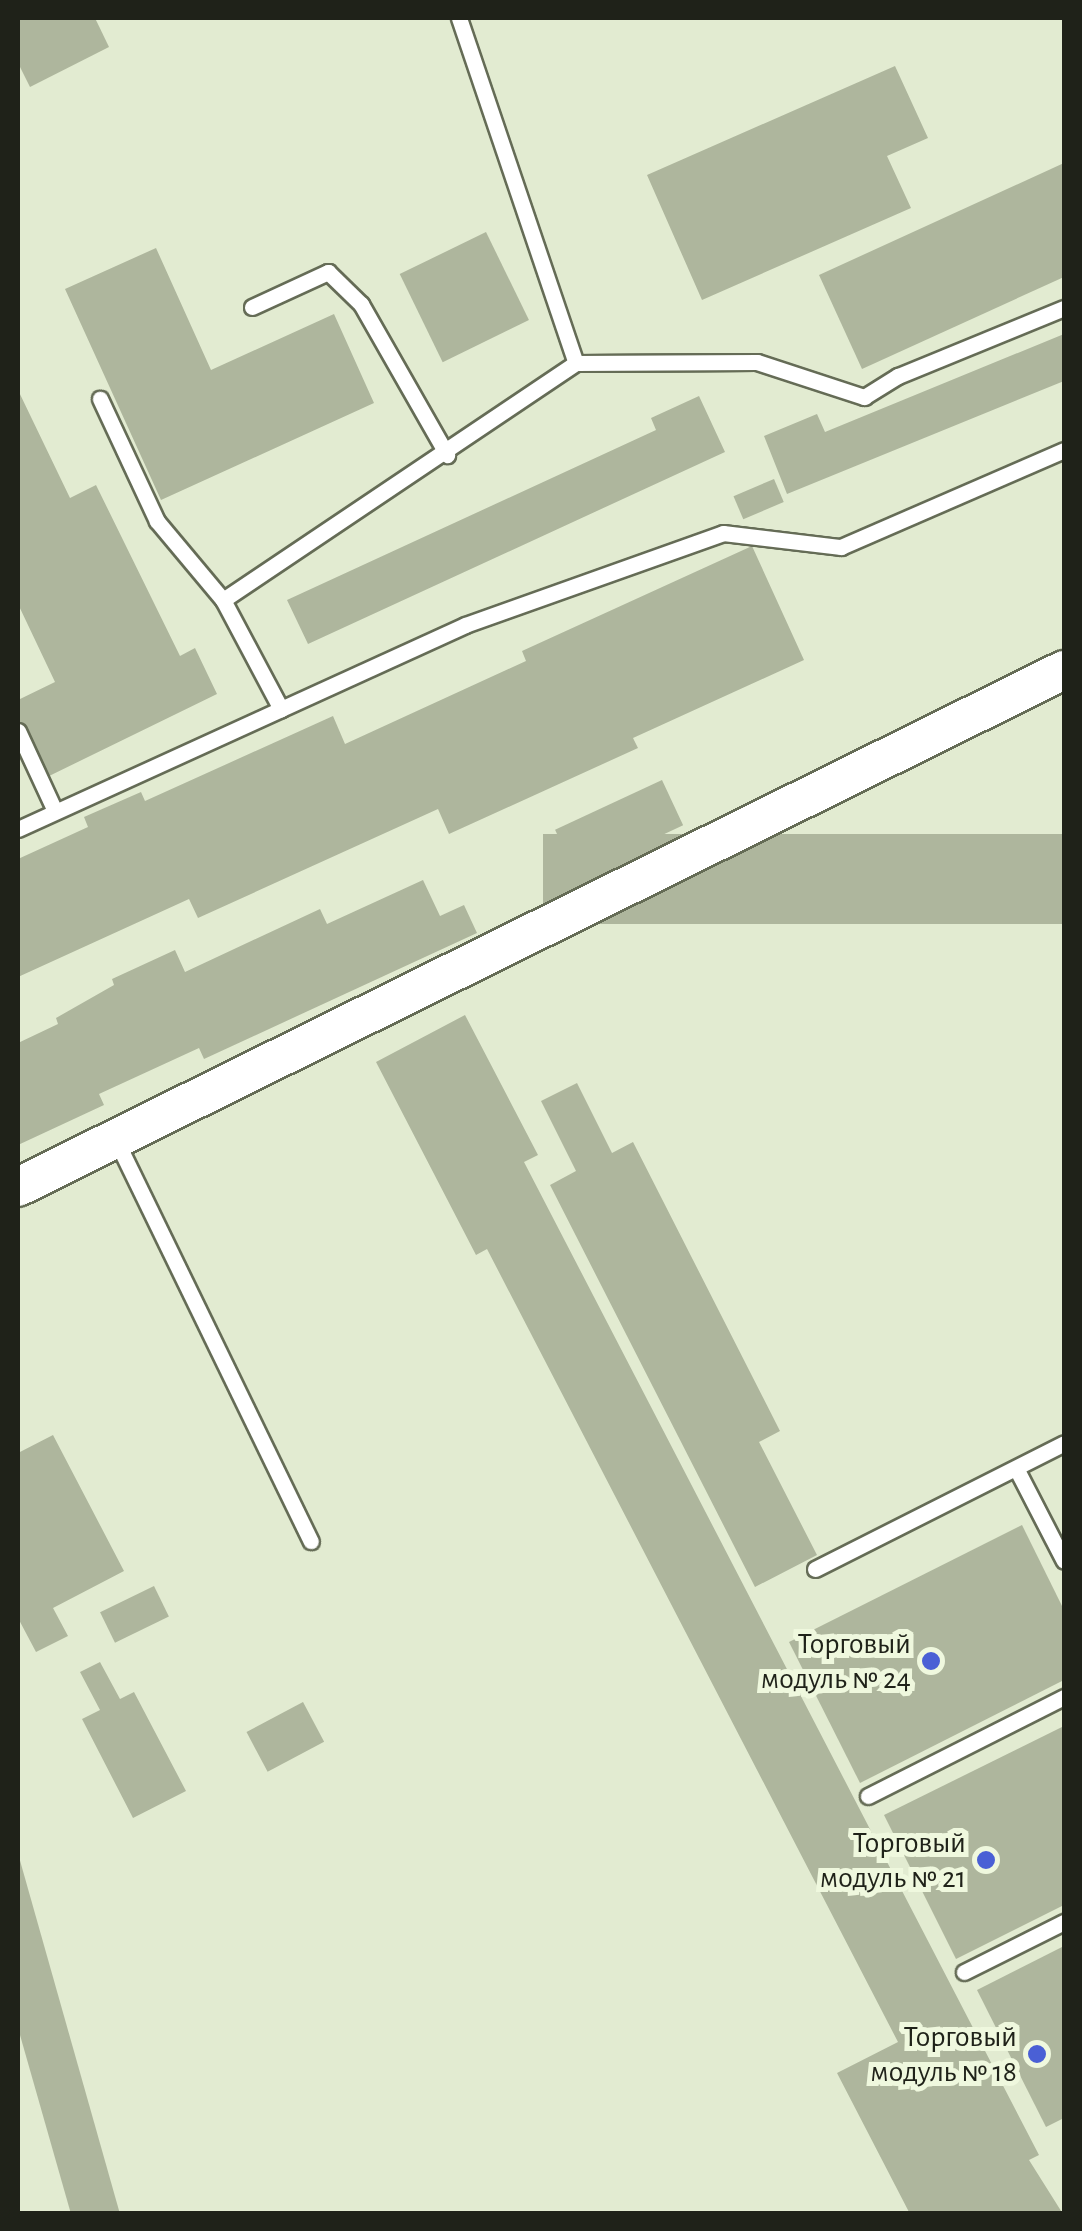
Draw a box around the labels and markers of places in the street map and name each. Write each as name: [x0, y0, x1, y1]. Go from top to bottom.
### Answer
place label: Торговый модуль № 24: [761, 1626, 911, 1696]
marker: Торговый модуль № 24: [920, 1650, 942, 1672]
place label: Торговый модуль № 21: [820, 1825, 966, 1896]
marker: Торговый модуль № 21: [975, 1849, 997, 1871]
place label: Торговый модуль № 18: [870, 2019, 1017, 2090]
marker: Торговый модуль № 18: [1026, 2043, 1048, 2065]

